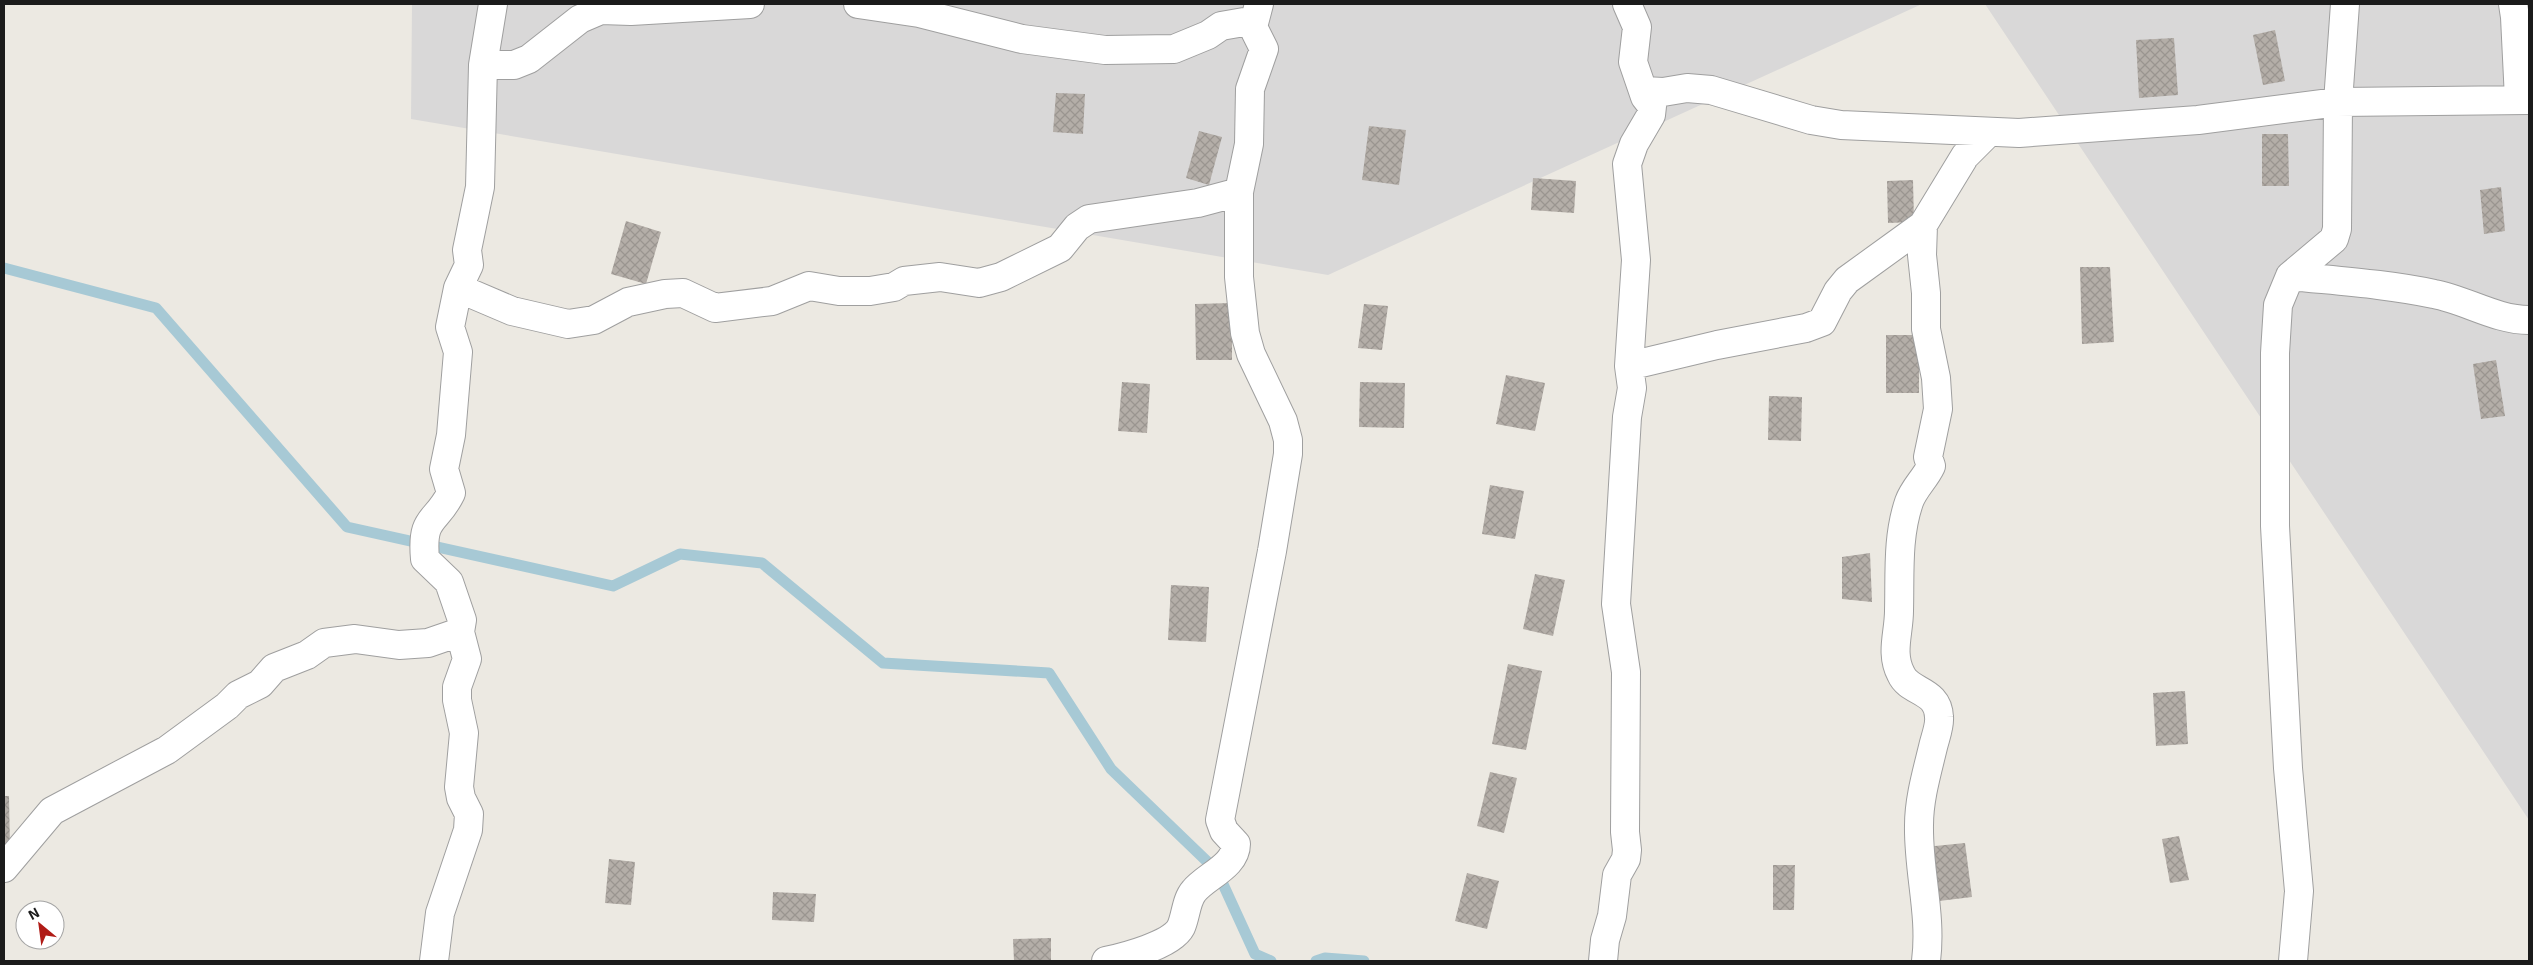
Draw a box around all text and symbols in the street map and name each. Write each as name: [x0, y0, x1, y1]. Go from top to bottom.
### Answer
north arrow: [15, 900, 65, 950]
text: N: [25, 903, 42, 923]

